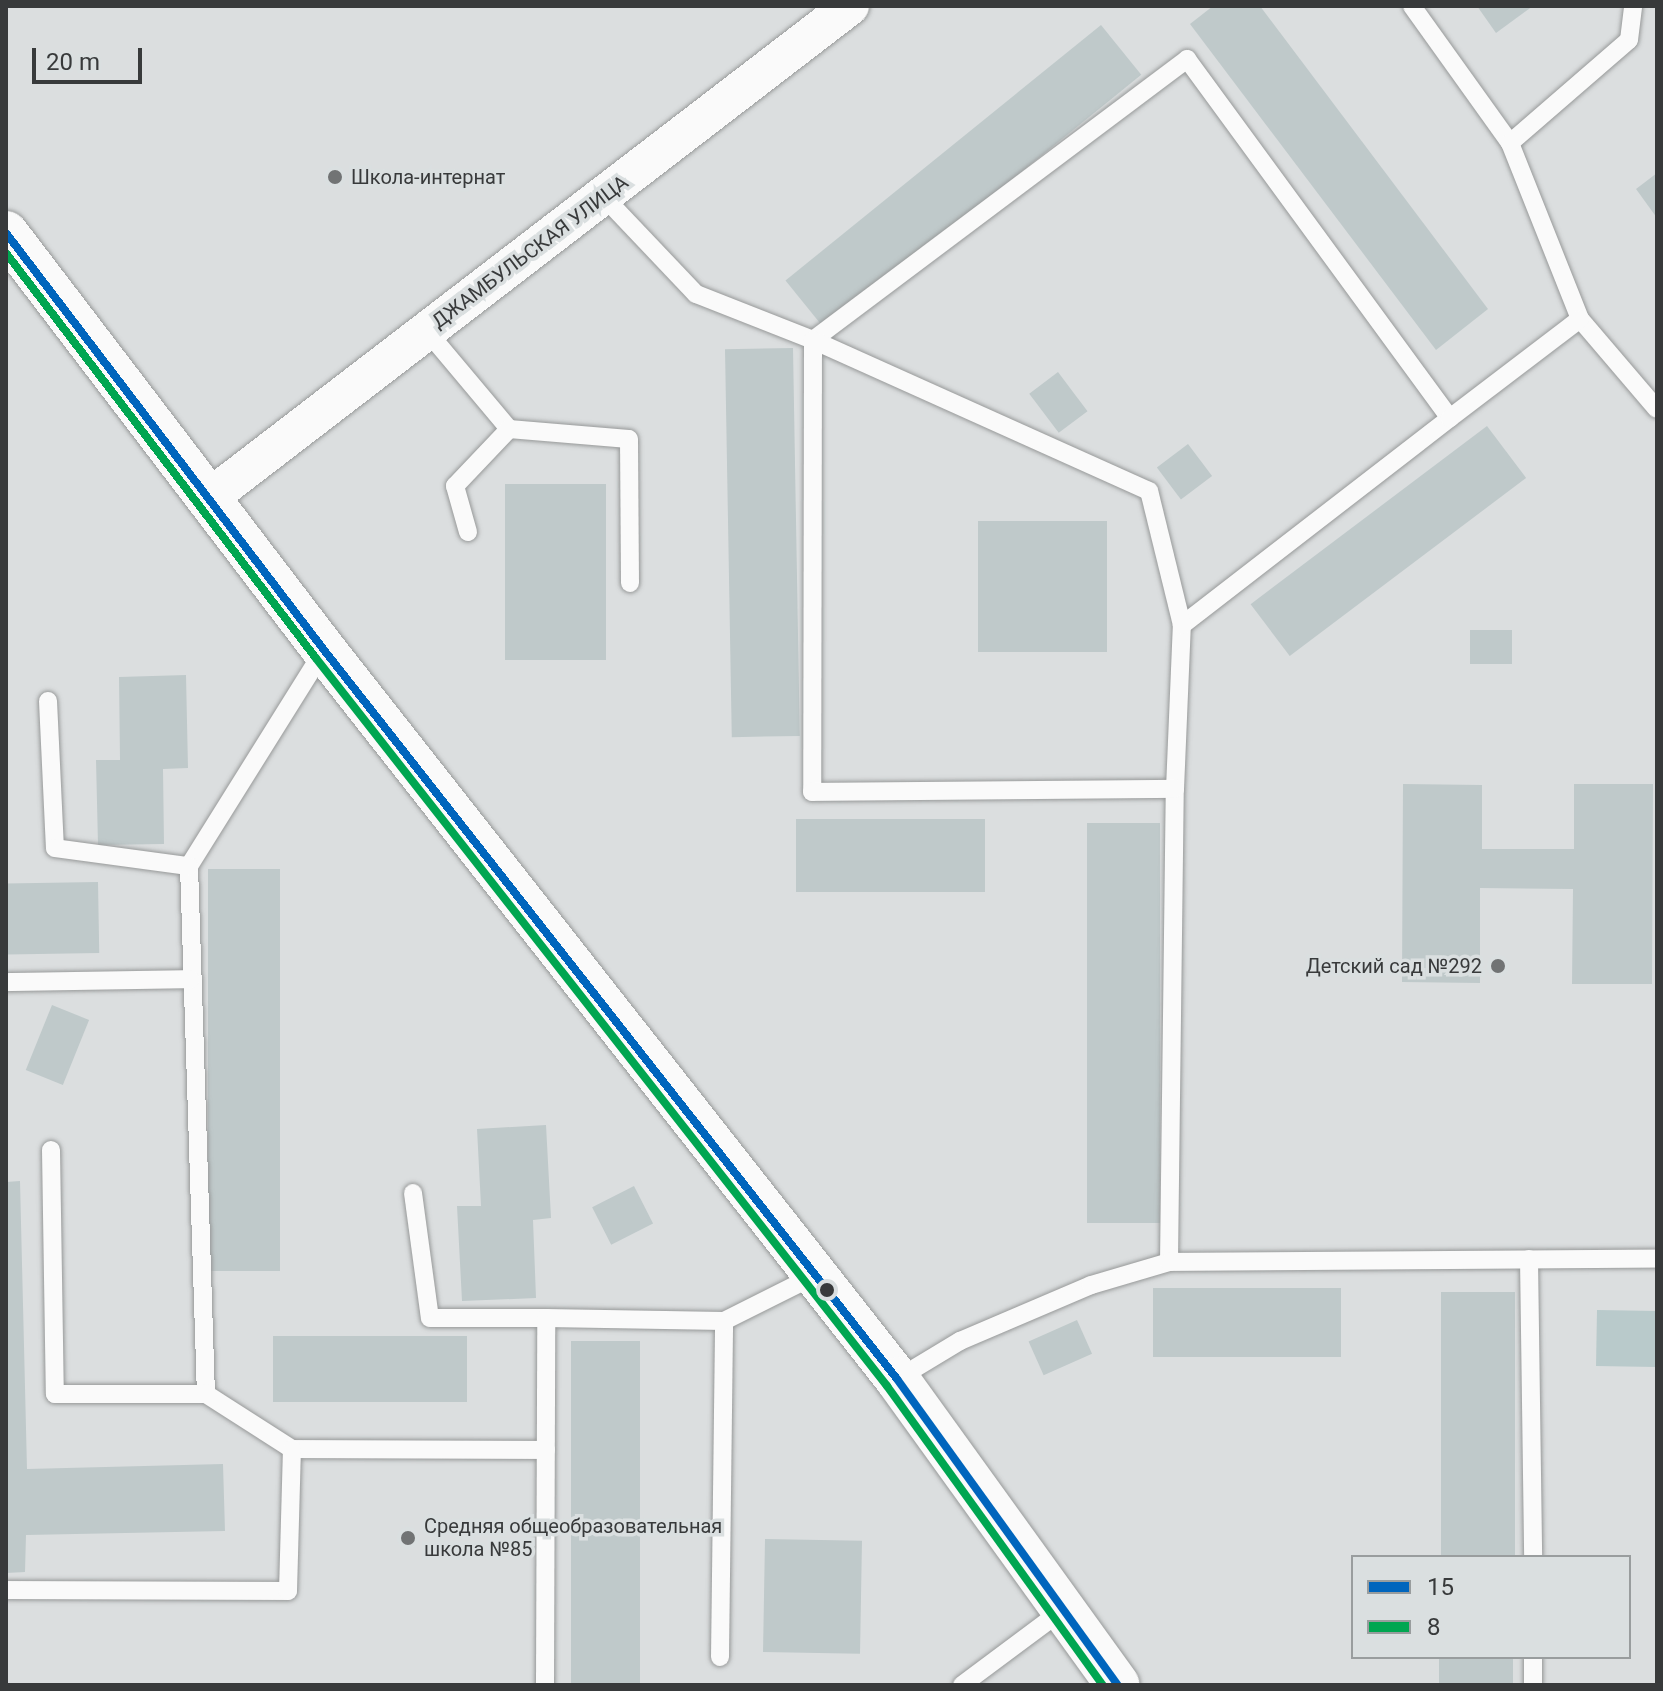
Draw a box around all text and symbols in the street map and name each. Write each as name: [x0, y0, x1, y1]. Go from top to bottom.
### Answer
scale bar: [36, 32, 146, 82]
text: 20 m: [46, 48, 100, 76]
place label: Школа-интернат: [351, 165, 505, 189]
marker: Школа-интернат: [326, 168, 344, 186]
street label: ДЖАМБУЛЬСКАЯ УЛИЦА: [427, 170, 633, 334]
place label: Детский сад №292: [1306, 954, 1482, 978]
marker: Детский сад №292: [1489, 957, 1507, 975]
unlabelled marker: [819, 1282, 835, 1298]
place label: Средняя общеобразовательная школа №85: [424, 1514, 722, 1561]
marker: Средняя общеобразовательная школа №85: [399, 1529, 417, 1547]
legend: [1351, 1555, 1631, 1659]
text: 15: [1427, 1573, 1454, 1601]
text: 8: [1427, 1613, 1441, 1641]

